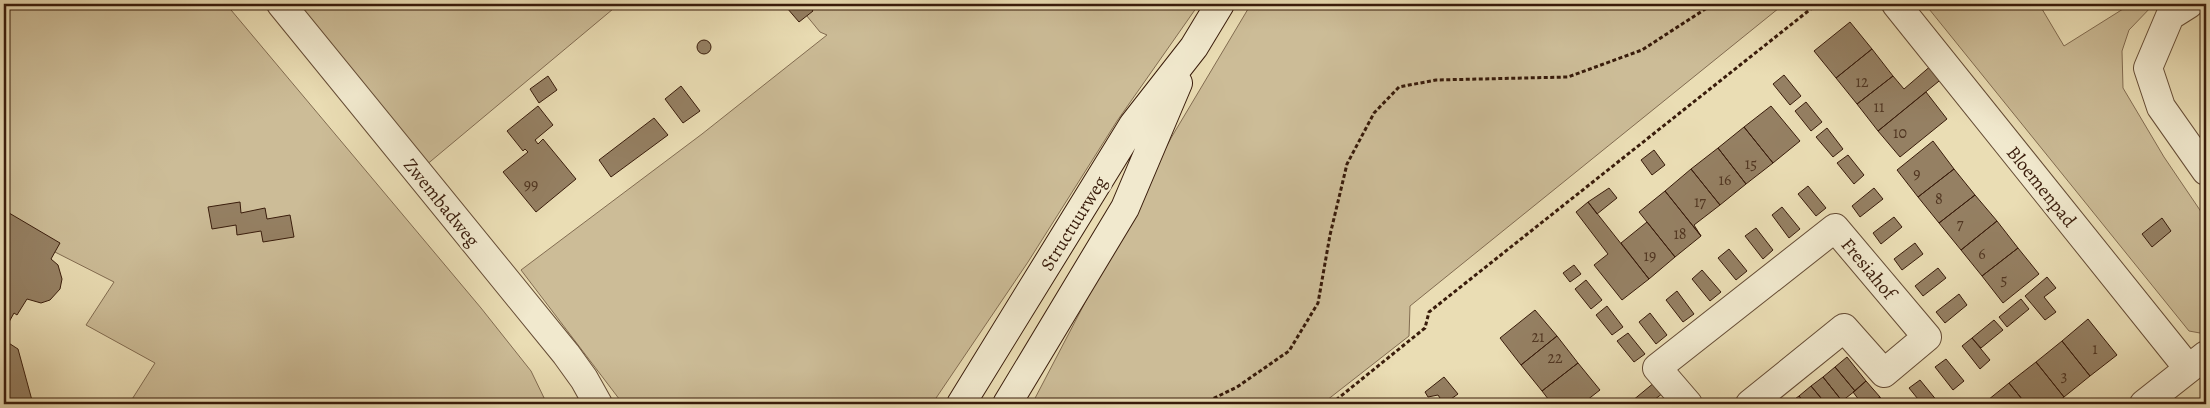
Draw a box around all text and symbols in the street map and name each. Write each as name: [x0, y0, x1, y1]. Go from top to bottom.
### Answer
house number: 12: [1855, 71, 1869, 93]
house number: 11: [1874, 96, 1885, 118]
house number: 10: [1893, 122, 1907, 144]
street label: Bloemenpad: [2000, 140, 2083, 233]
street label: Zwembadweg: [397, 153, 485, 253]
house number: 15: [1745, 153, 1757, 175]
house number: 9: [1913, 163, 1921, 185]
house number: 16: [1719, 169, 1731, 191]
street label: Structuurweg: [1034, 171, 1114, 276]
house number: 99: [524, 174, 538, 196]
house number: 8: [1935, 188, 1943, 210]
house number: 17: [1694, 191, 1706, 213]
house number: 7: [1957, 213, 1964, 235]
house number: 18: [1673, 223, 1687, 245]
street label: Fresiahof: [1835, 232, 1903, 307]
house number: 6: [1978, 243, 1986, 265]
house number: 19: [1644, 245, 1656, 267]
house number: 5: [2001, 269, 2008, 291]
house number: 21: [1531, 326, 1545, 348]
house number: 1: [2092, 338, 2098, 360]
house number: 22: [1547, 347, 1563, 369]
house number: 3: [2061, 365, 2067, 387]

